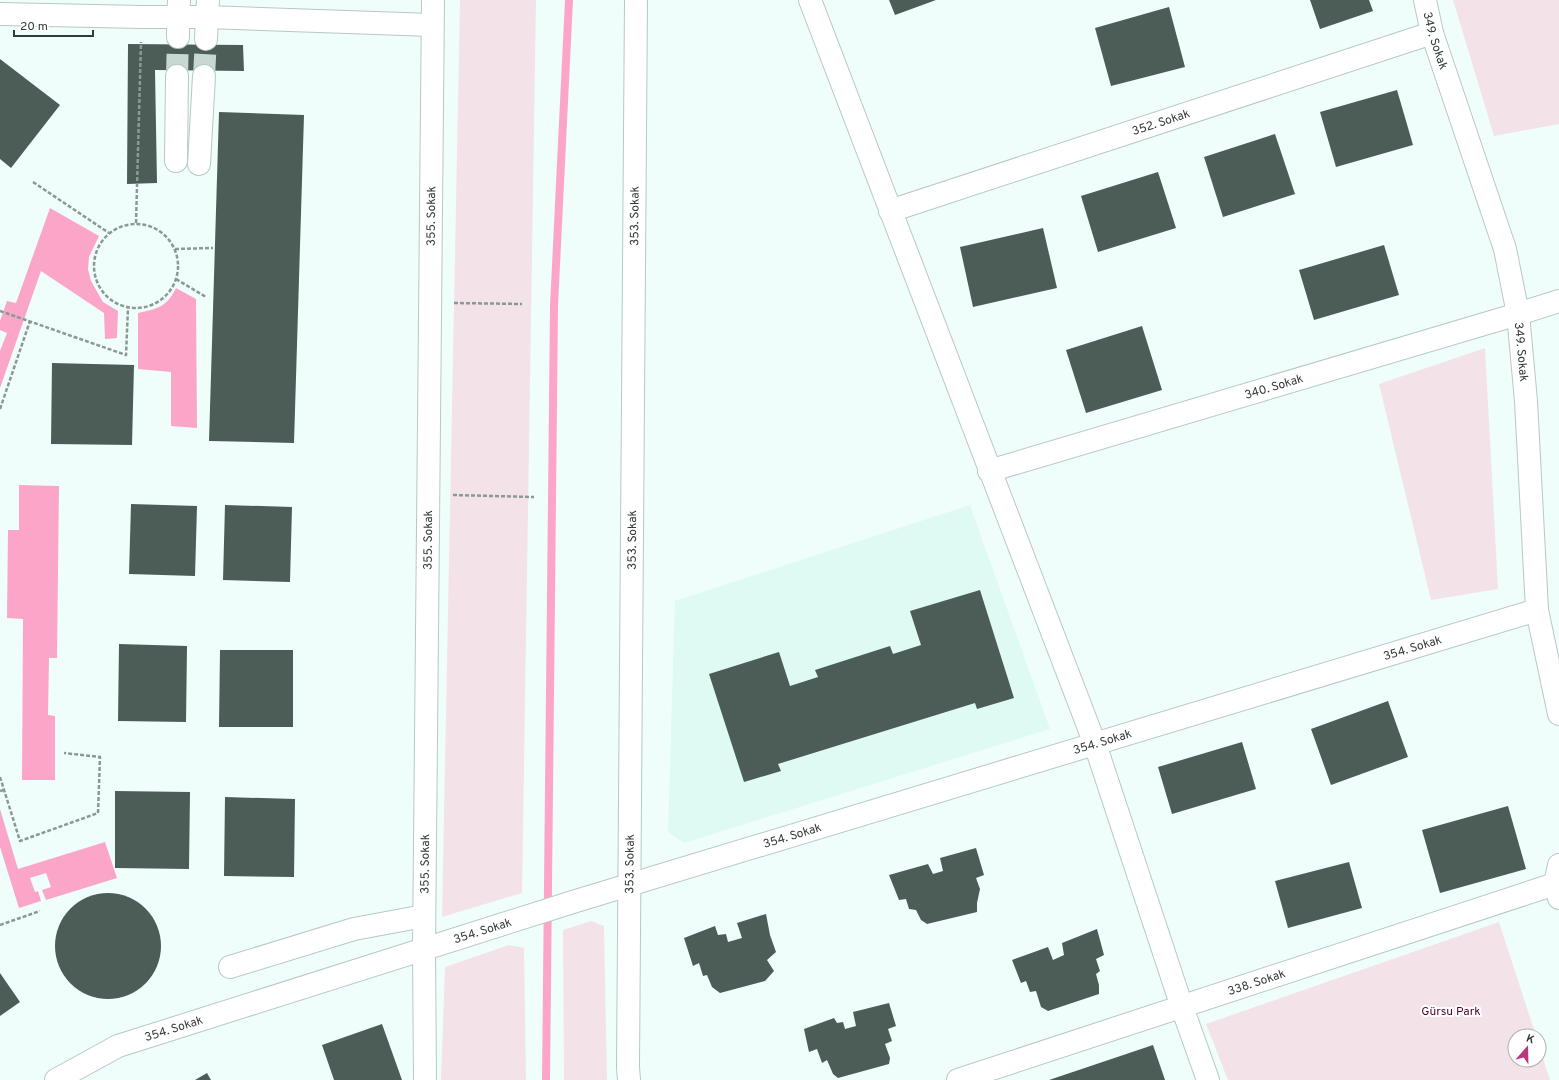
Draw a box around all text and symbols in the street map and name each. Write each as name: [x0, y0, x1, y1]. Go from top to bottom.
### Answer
street label: 349. Sokak: [1419, 10, 1451, 72]
scale bar: [14, 12, 93, 38]
text: 20 m: [20, 19, 48, 35]
street label: 352. Sokak: [1130, 106, 1192, 140]
street label: 355. Sokak: [424, 186, 440, 246]
street label: 353. Sokak: [627, 186, 644, 246]
street label: 349. Sokak: [1510, 321, 1531, 382]
street label: 340. Sokak: [1243, 371, 1305, 404]
street label: 355. Sokak: [421, 510, 437, 570]
street label: 353. Sokak: [625, 510, 641, 570]
street label: 354. Sokak: [1381, 632, 1444, 665]
street label: 354. Sokak: [1071, 726, 1134, 759]
street label: 354. Sokak: [761, 820, 824, 853]
street label: 355. Sokak: [418, 834, 434, 894]
street label: 353. Sokak: [622, 834, 639, 894]
street label: 354. Sokak: [452, 915, 514, 948]
street label: 338. Sokak: [1226, 966, 1288, 1000]
park label: Gürsu Park: [1421, 1004, 1481, 1020]
street label: 354. Sokak: [143, 1013, 205, 1046]
north arrow: [1507, 1028, 1547, 1068]
text: K: [1524, 1032, 1536, 1048]

